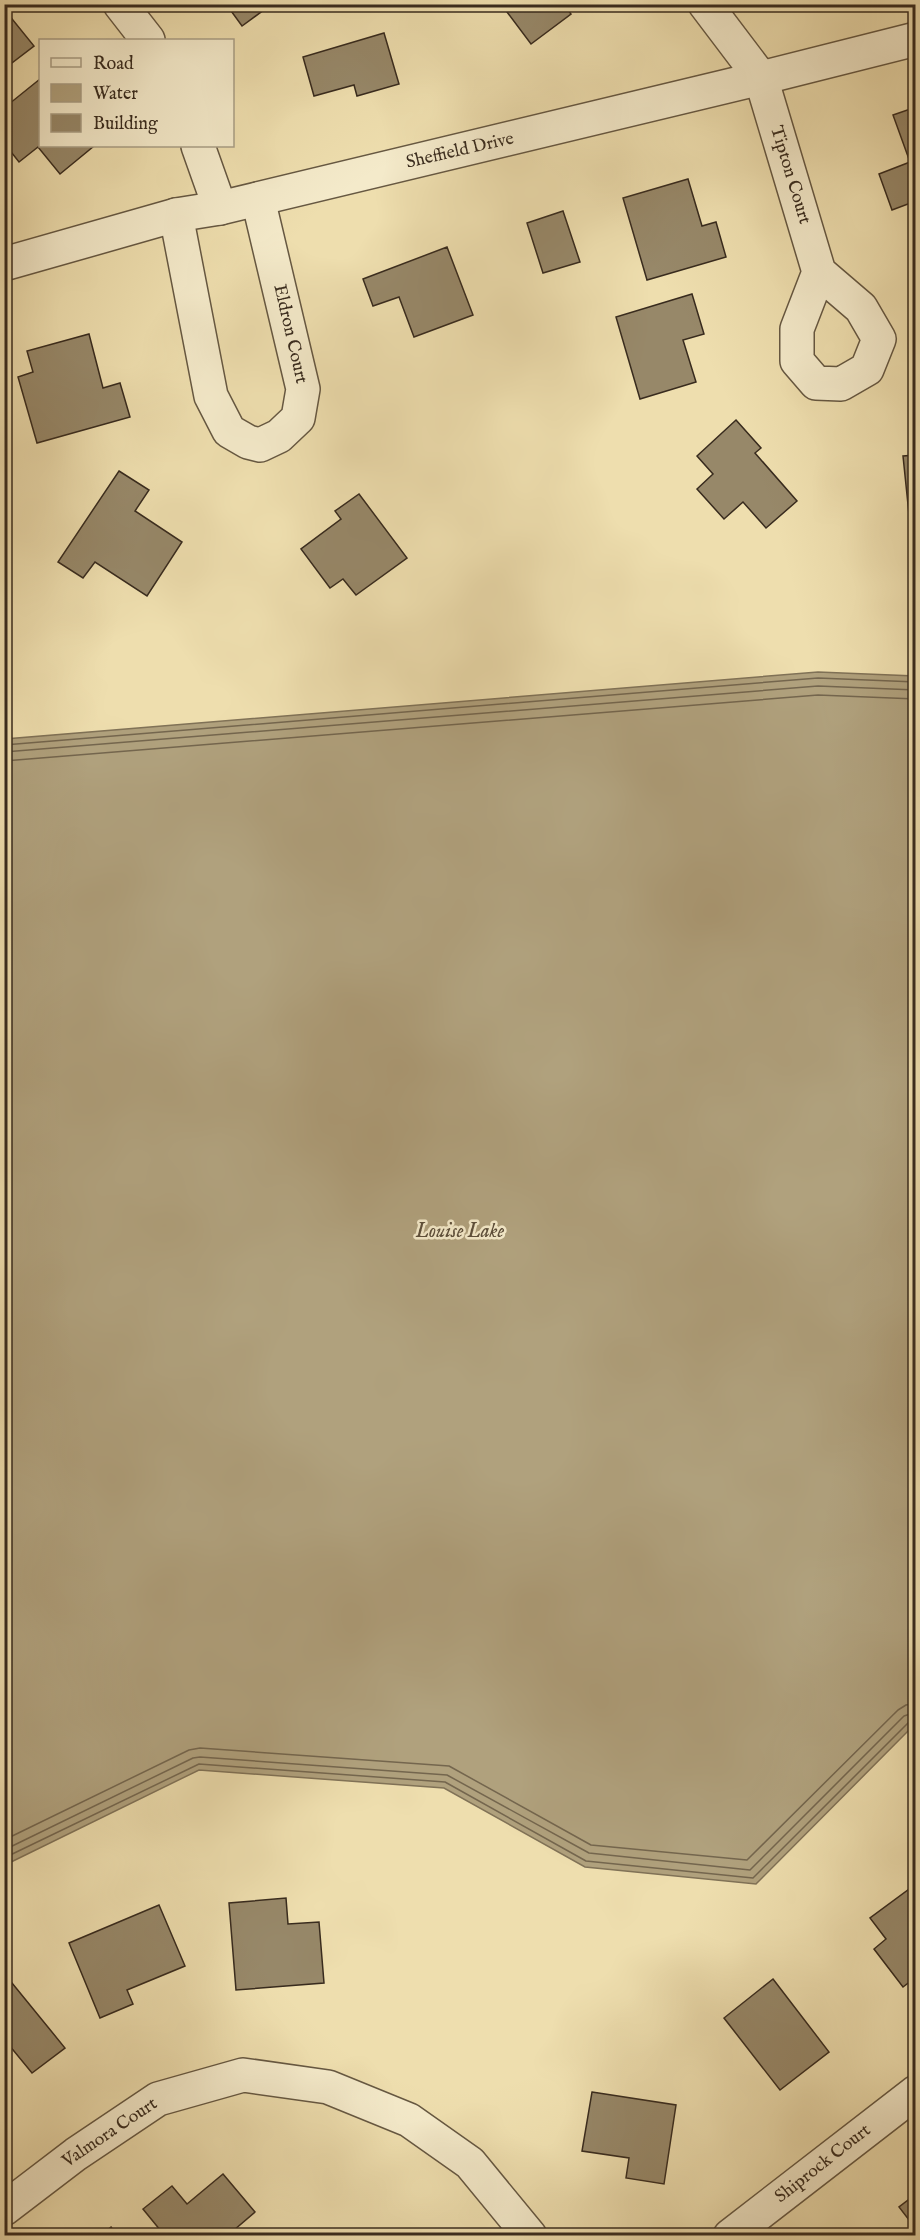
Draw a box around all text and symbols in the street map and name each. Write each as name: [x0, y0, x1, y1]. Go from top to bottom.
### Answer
legend: [39, 39, 234, 147]
text: Road: [93, 53, 134, 76]
text: Water: [93, 83, 138, 106]
text: Building: [93, 113, 158, 136]
street label: Tipton Court: [764, 123, 816, 227]
street label: Sheffield Drive: [404, 127, 516, 175]
street label: Eldron Court: [267, 282, 313, 386]
water label: Louise Lake: [415, 1219, 505, 1244]
street label: Valmora Court: [57, 2093, 162, 2174]
street label: Shiprock Court: [770, 2119, 876, 2209]

